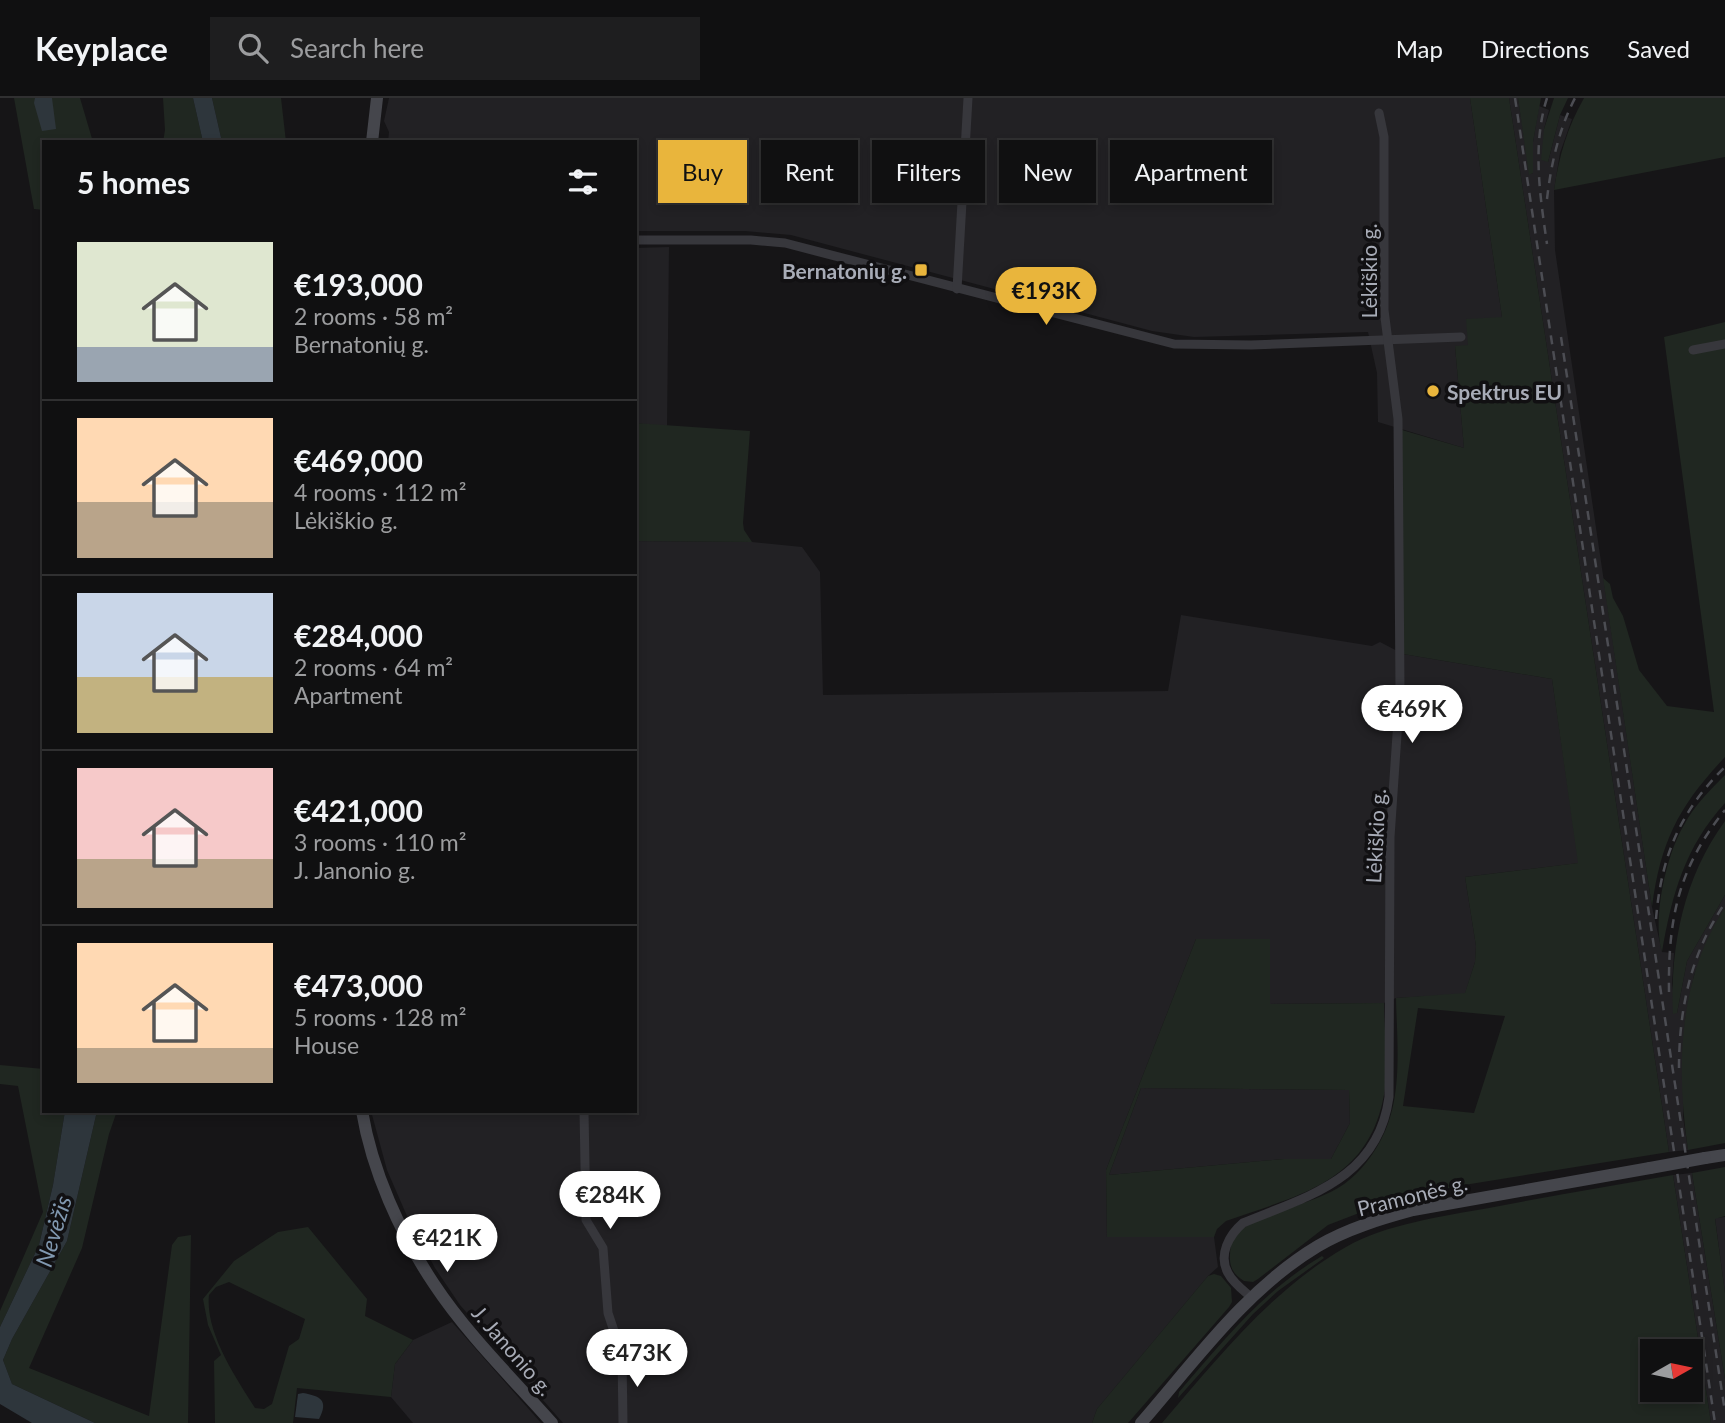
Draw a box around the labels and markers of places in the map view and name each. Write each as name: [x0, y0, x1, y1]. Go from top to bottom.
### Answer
place label: Bernatonių g.: [782, 258, 907, 283]
marker: Bernatonių g.: [913, 262, 929, 278]
pin: €193K: [997, 268, 1095, 327]
place label: Spektrus EU: [1447, 379, 1562, 404]
marker: Spektrus EU: [1425, 383, 1441, 399]
pin: €469K: [1363, 686, 1461, 745]
pin: €284K: [561, 1172, 659, 1231]
pin: €421K: [398, 1214, 496, 1274]
pin: €473K: [588, 1330, 686, 1389]

